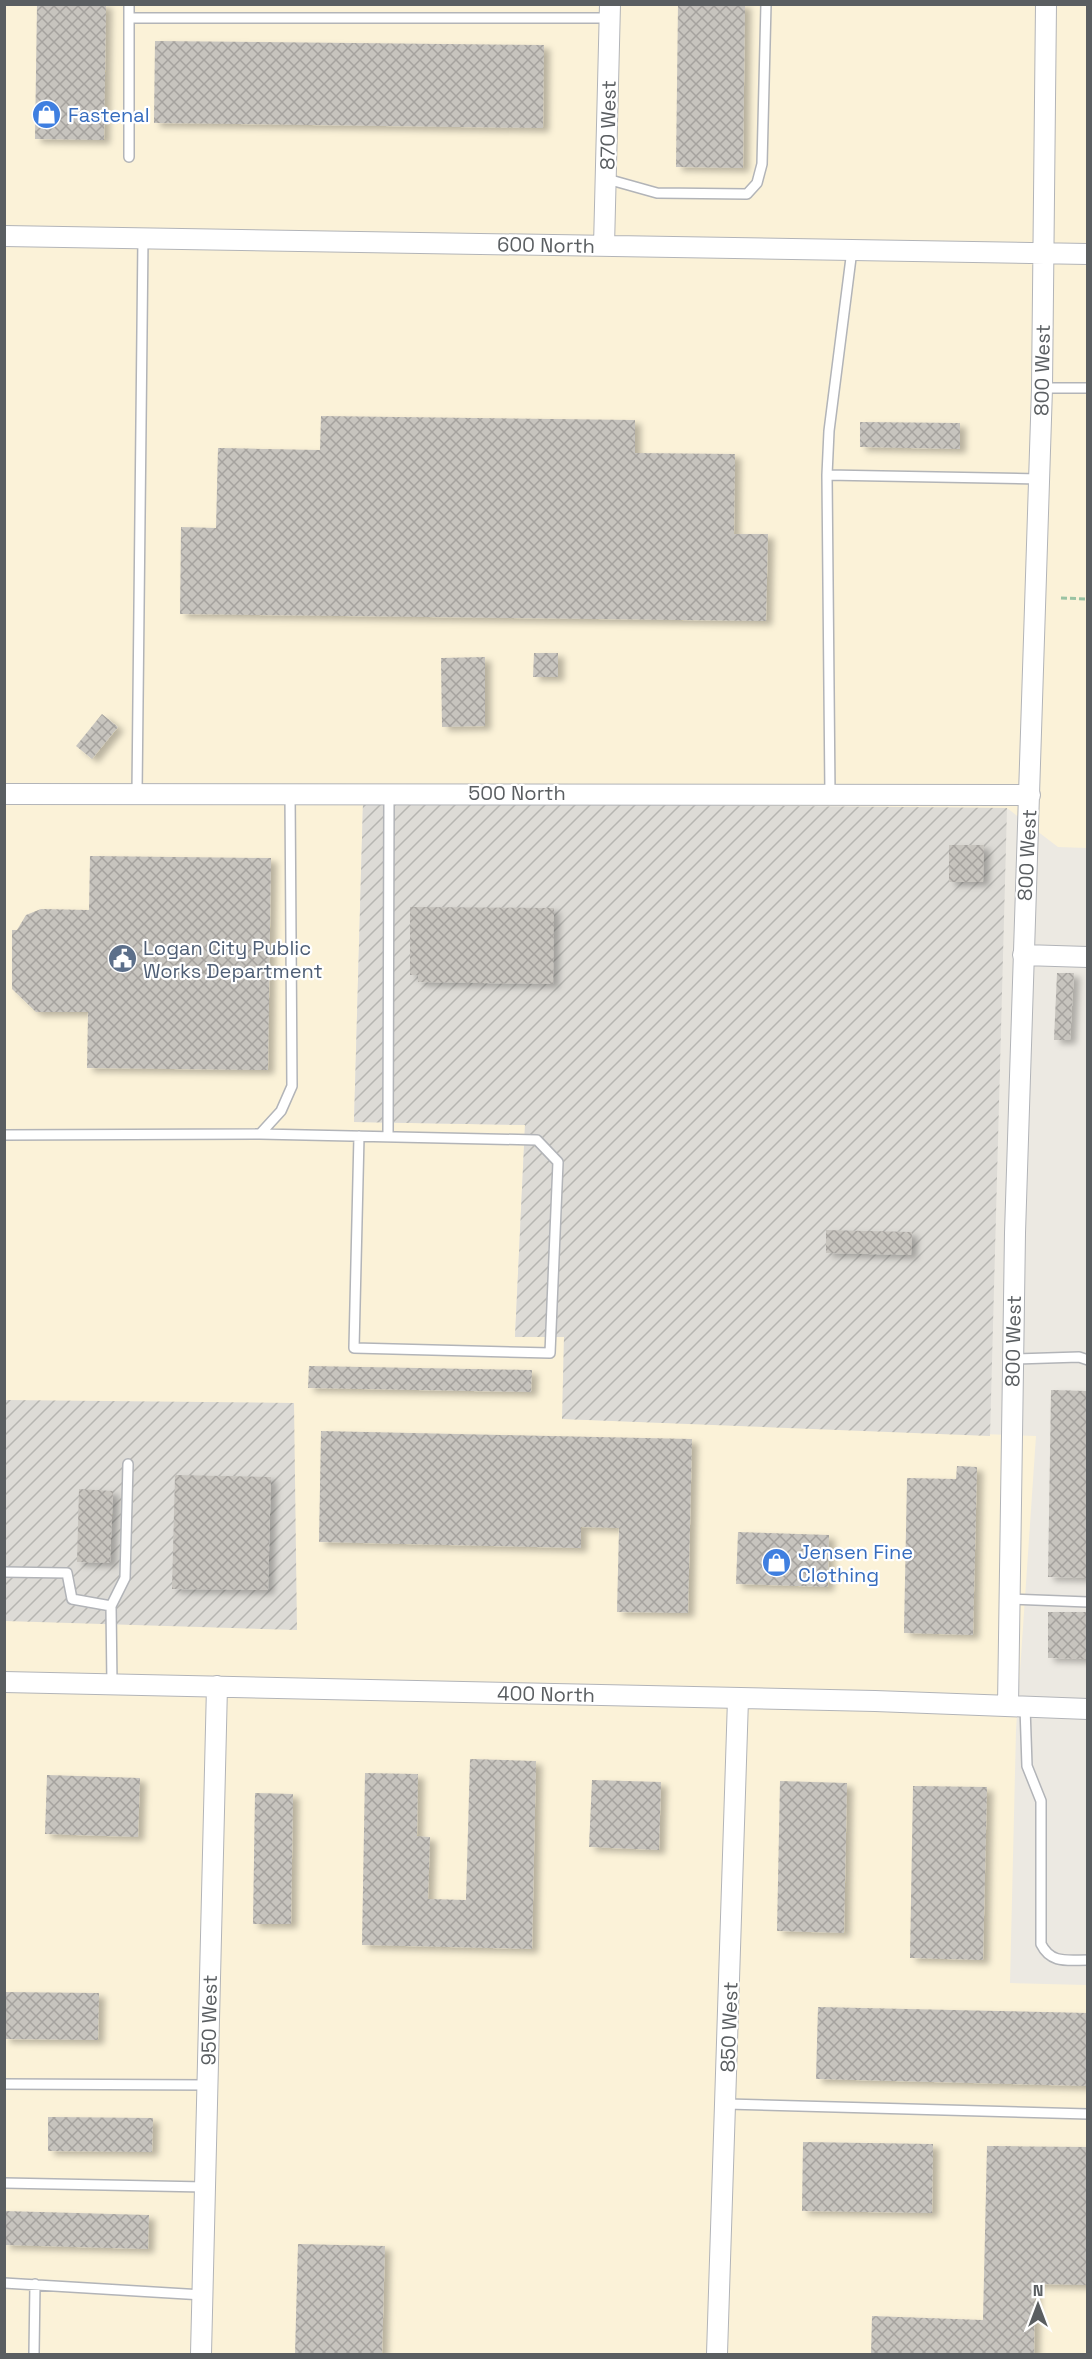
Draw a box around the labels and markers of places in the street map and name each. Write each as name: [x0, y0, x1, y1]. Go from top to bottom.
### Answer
shop icon: Fastenal: [31, 99, 63, 131]
place label: Fastenal: [68, 102, 150, 128]
place label: Logan City Public Works Department: [143, 935, 323, 984]
public building icon: Logan City Public Works Department: [106, 943, 138, 975]
place label: Jensen Fine Clothing: [798, 1539, 913, 1588]
shop icon: Jensen Fine Clothing: [761, 1547, 793, 1579]

